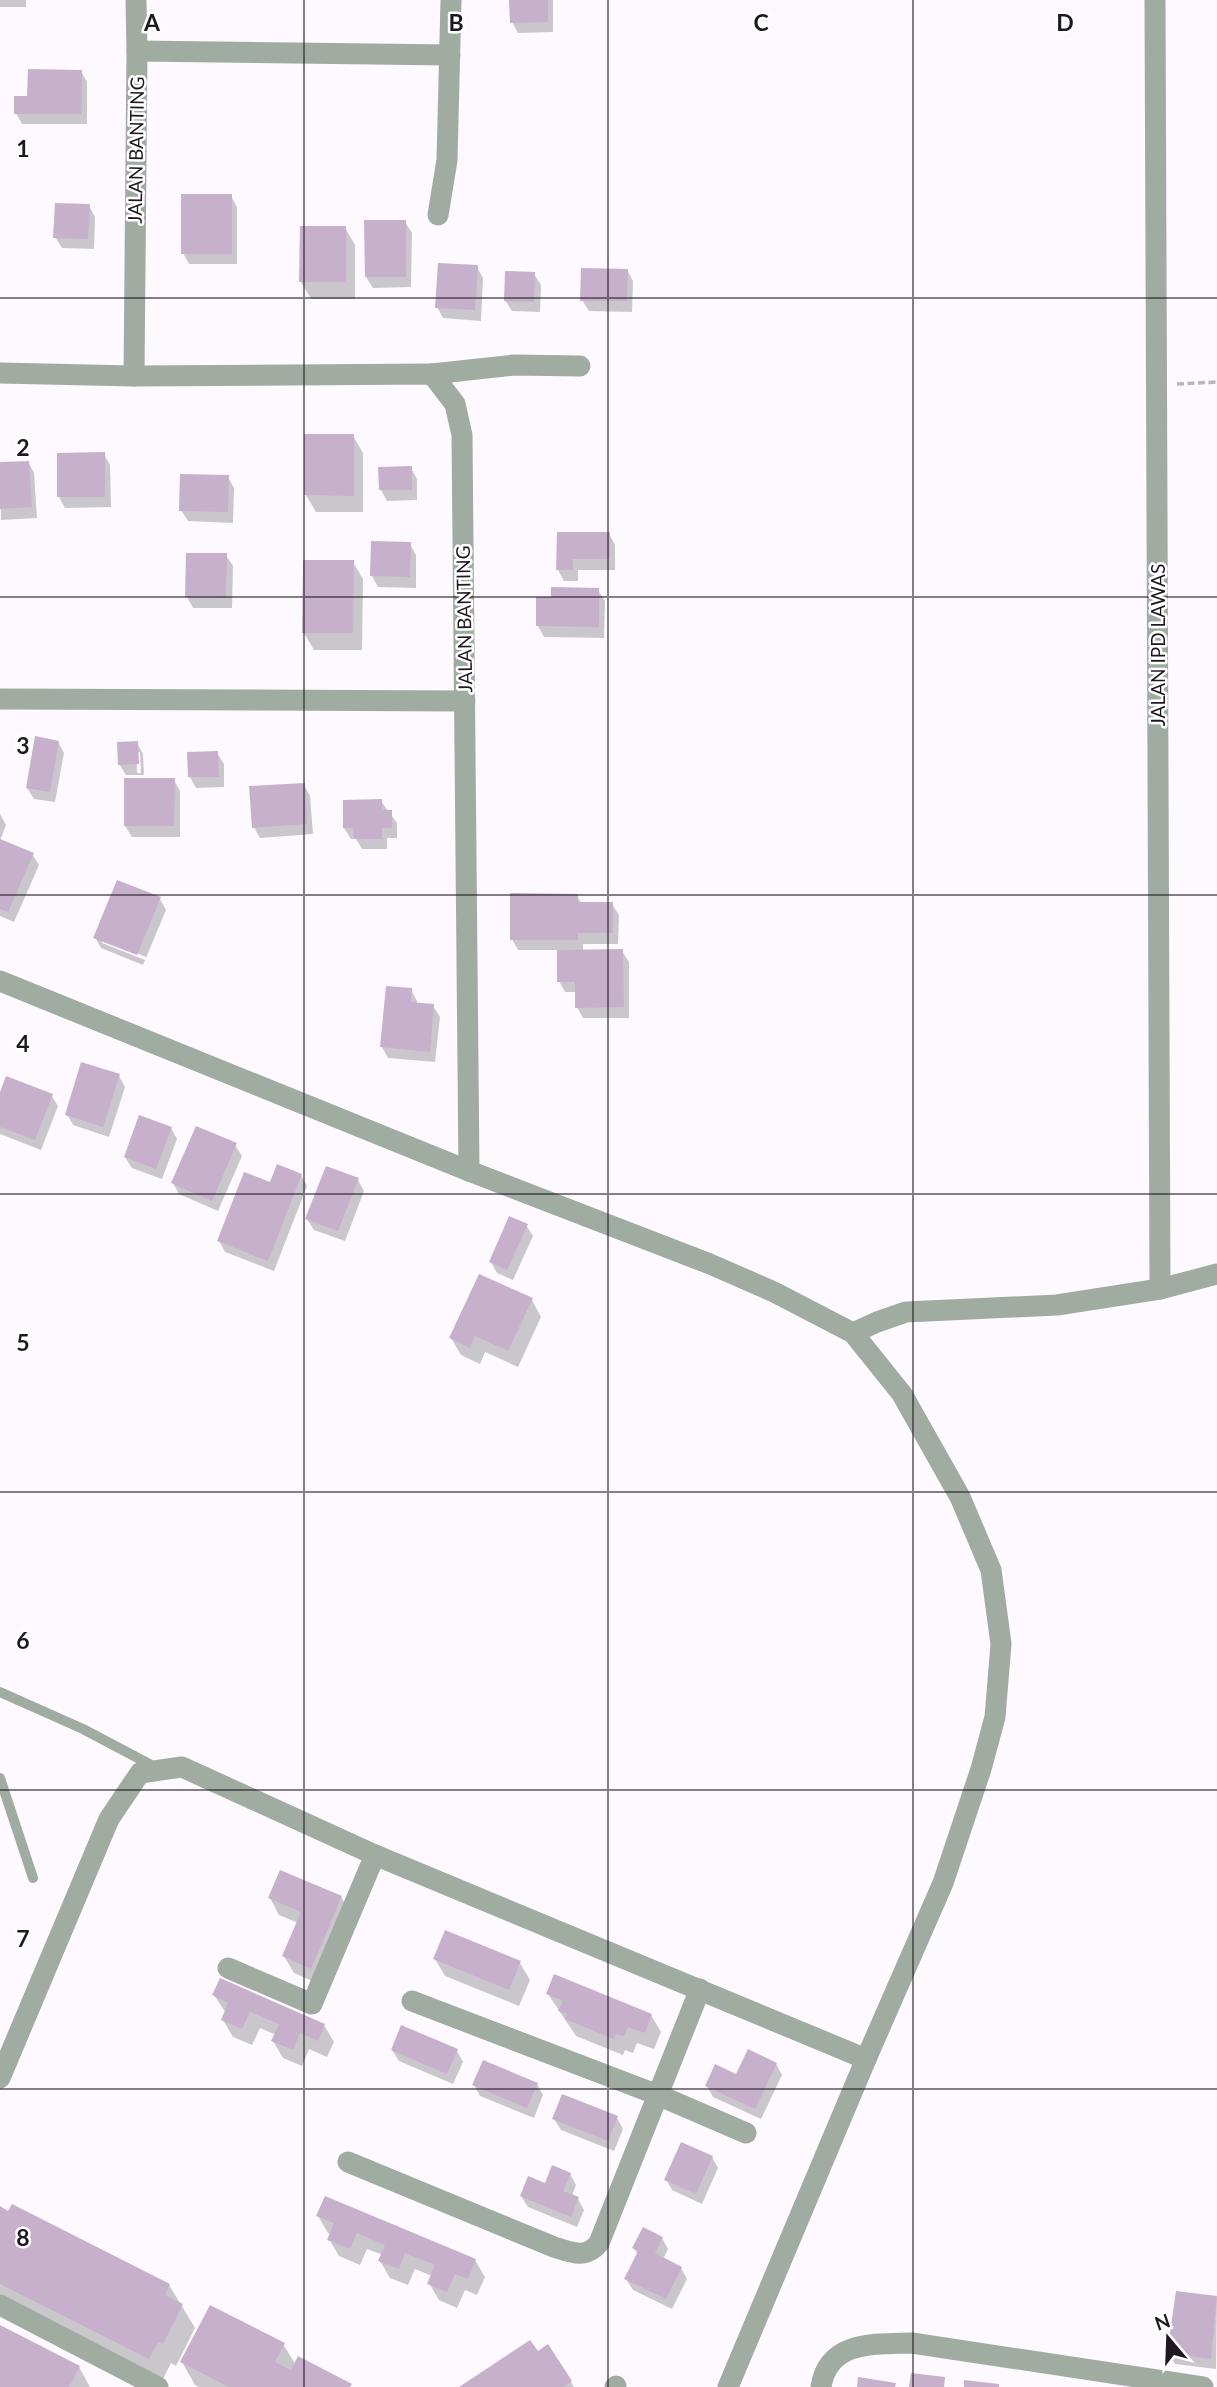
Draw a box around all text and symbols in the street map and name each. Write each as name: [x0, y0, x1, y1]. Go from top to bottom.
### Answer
text: A: [143, 8, 161, 36]
text: B: [448, 8, 464, 36]
text: C: [753, 8, 769, 36]
text: D: [1056, 8, 1074, 36]
street label: JALAN BANTING: [123, 76, 148, 224]
text: 1: [16, 134, 30, 162]
text: 2: [16, 433, 30, 461]
street label: JALAN BANTING: [451, 545, 476, 693]
street label: JALAN IPD LAWAS: [1146, 564, 1169, 726]
text: 3: [16, 731, 30, 759]
text: 4: [16, 1029, 30, 1057]
text: 5: [16, 1328, 30, 1356]
text: 6: [16, 1626, 30, 1654]
text: 7: [16, 1924, 30, 1952]
text: 8: [16, 2223, 30, 2251]
north arrow: [1133, 2303, 1203, 2373]
text: N: [1152, 2308, 1173, 2335]

